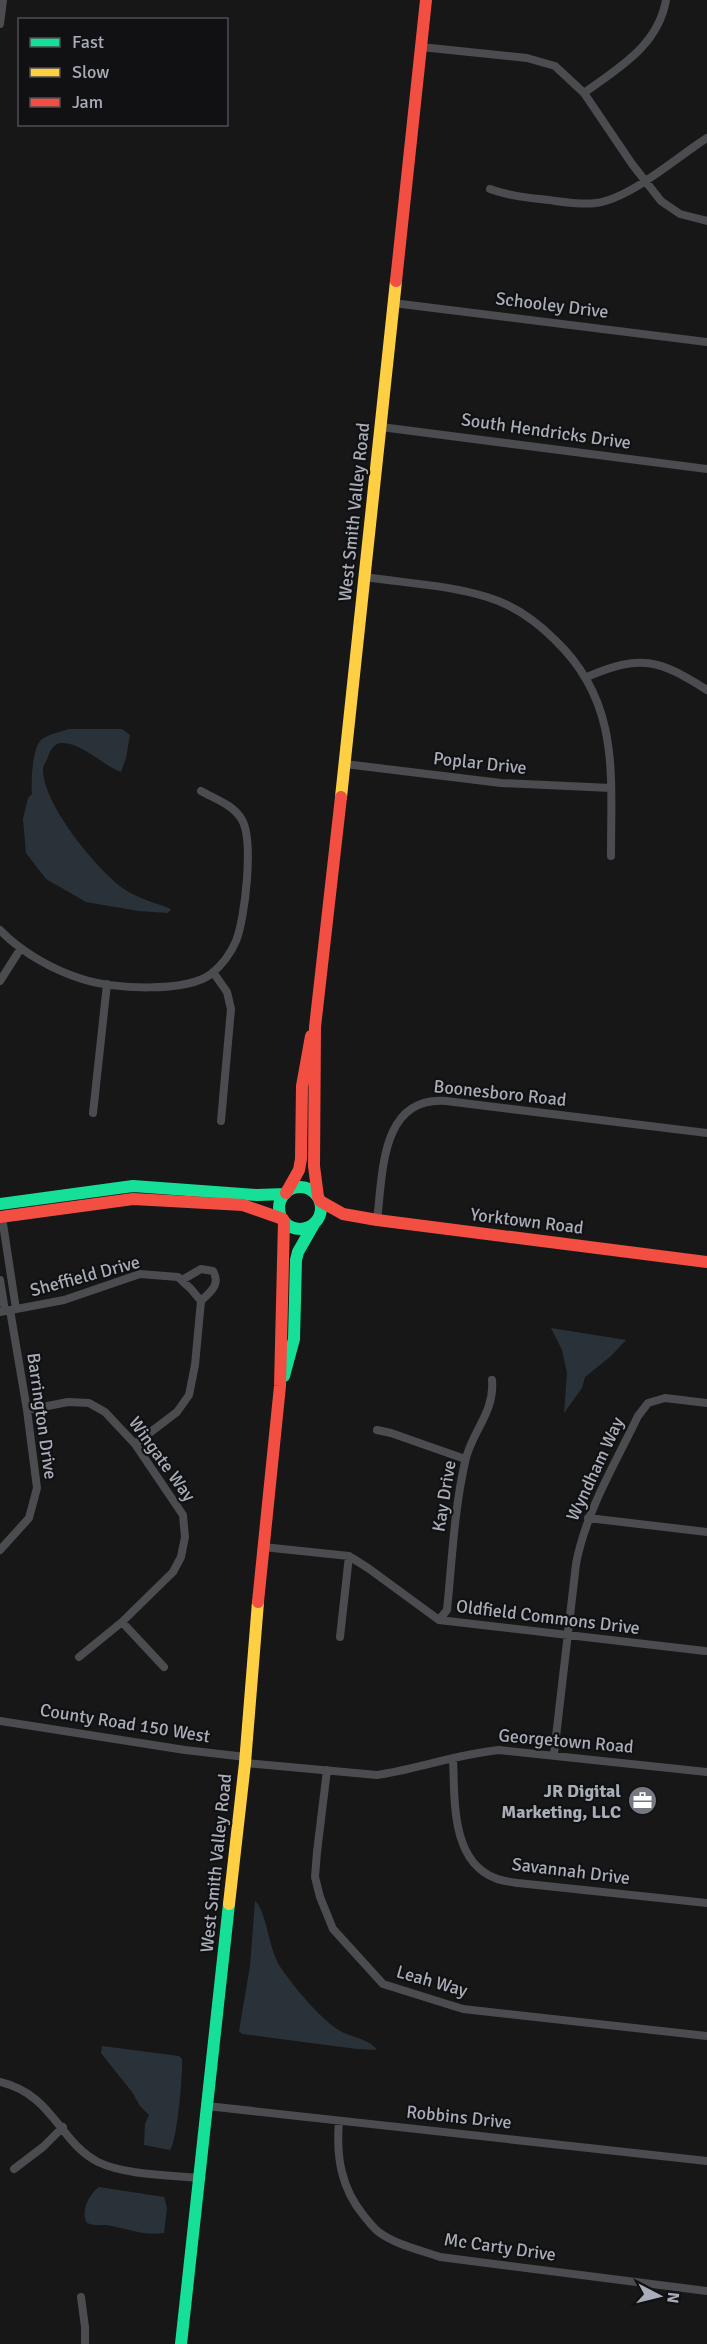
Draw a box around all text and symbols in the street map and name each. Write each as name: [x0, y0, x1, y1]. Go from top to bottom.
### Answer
legend: [18, 18, 228, 126]
text: Fast: [72, 31, 104, 53]
text: Slow: [72, 61, 109, 83]
text: Jam: [72, 91, 103, 113]
street label: Schooley Drive: [494, 287, 610, 323]
street label: South Hendricks Drive: [460, 408, 632, 454]
street label: West Smith Valley Road: [334, 422, 374, 602]
street label: Poplar Drive: [432, 747, 528, 779]
street label: Boonesboro Road: [433, 1075, 567, 1111]
street label: Yorktown Road: [469, 1203, 585, 1239]
street label: Sheffield Drive: [28, 1251, 142, 1301]
street label: Barrington Drive: [22, 1351, 62, 1481]
street label: Wingate Way: [124, 1412, 200, 1506]
street label: Wyndham Way: [561, 1413, 629, 1524]
street label: Kay Drive: [427, 1459, 461, 1533]
street label: Oldfield Commons Drive: [455, 1595, 641, 1639]
street label: County Road 150 West: [38, 1699, 212, 1747]
street label: Georgetown Road: [498, 1724, 634, 1758]
street label: West Smith Valley Road: [196, 1773, 236, 1953]
place label: JR Digital Marketing, LLC: [501, 1780, 621, 1823]
office icon: JR Digital Marketing, LLC: [626, 1785, 658, 1817]
street label: Savannah Drive: [511, 1853, 631, 1889]
street label: Leah Way: [394, 1960, 471, 2002]
street label: Robbins Drive: [405, 2101, 513, 2133]
street label: Mc Carty Drive: [443, 2228, 557, 2266]
north arrow: [629, 2266, 689, 2326]
text: N: [662, 2291, 683, 2304]

